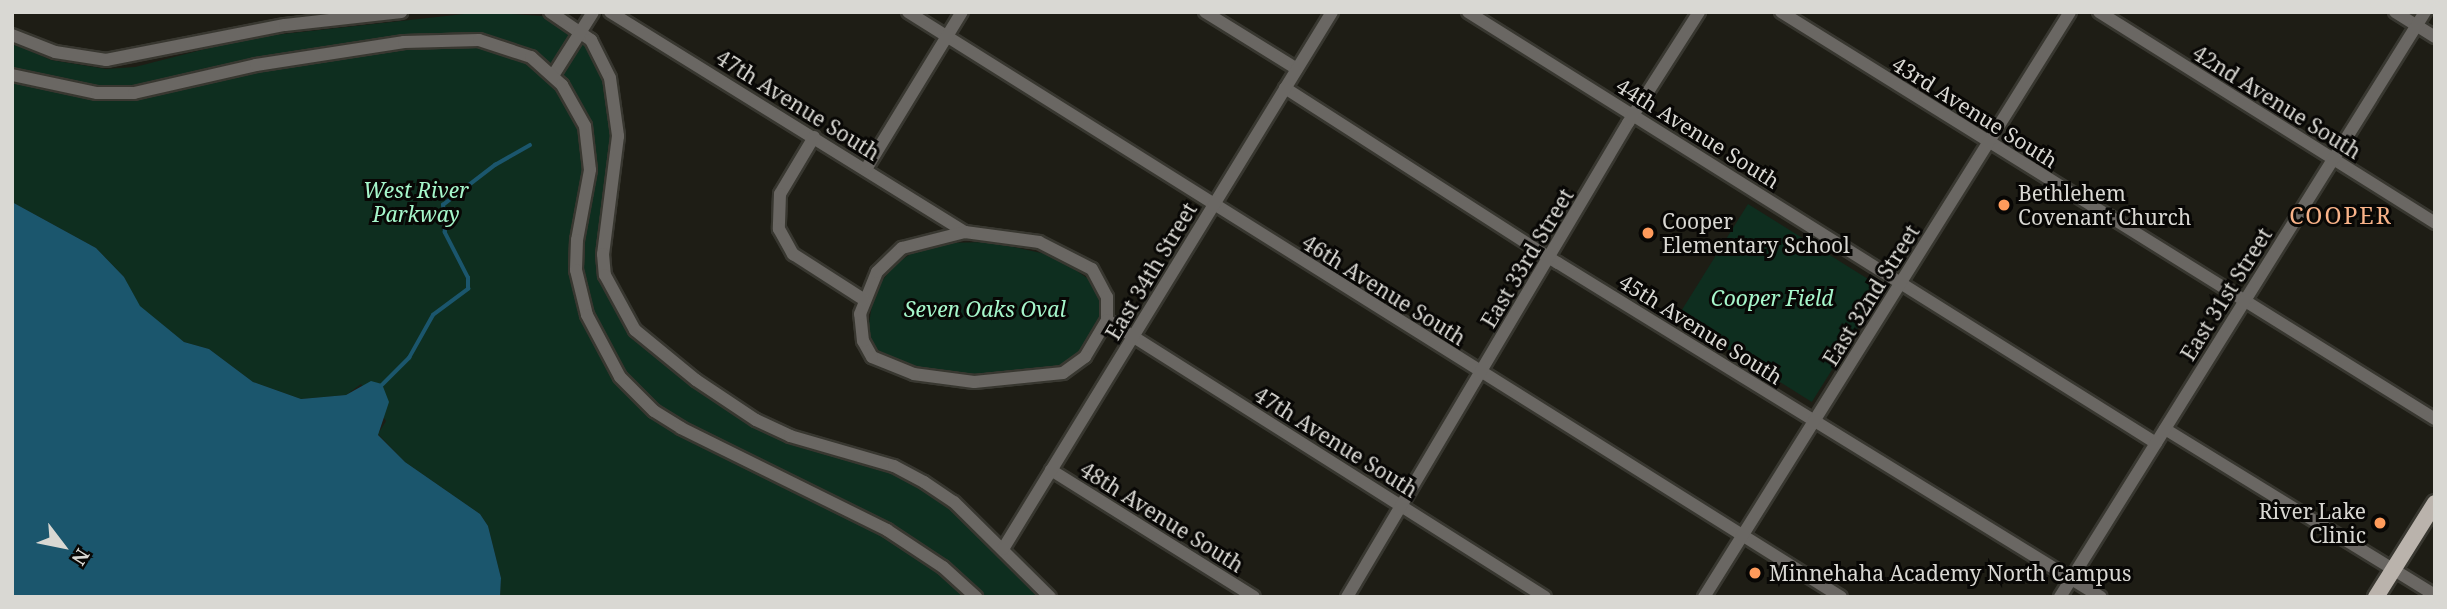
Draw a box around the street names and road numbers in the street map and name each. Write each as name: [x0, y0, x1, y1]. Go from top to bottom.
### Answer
street label: 42nd Avenue South: [2188, 40, 2366, 164]
street label: 47th Avenue South: [712, 45, 884, 165]
street label: 43rd Avenue South: [1888, 51, 2062, 173]
street label: 44th Avenue South: [1612, 73, 1784, 193]
street label: East 33rd Street: [1476, 184, 1578, 332]
street label: East 34th Street: [1100, 198, 1202, 344]
street label: East 32nd Street: [1818, 220, 1924, 370]
street label: East 31st Street: [2175, 223, 2277, 365]
street label: 46th Avenue South: [1298, 230, 1470, 350]
street label: 45th Avenue South: [1615, 269, 1787, 389]
street label: 47th Avenue South: [1250, 382, 1422, 502]
street label: 48th Avenue South: [1076, 457, 1248, 577]

